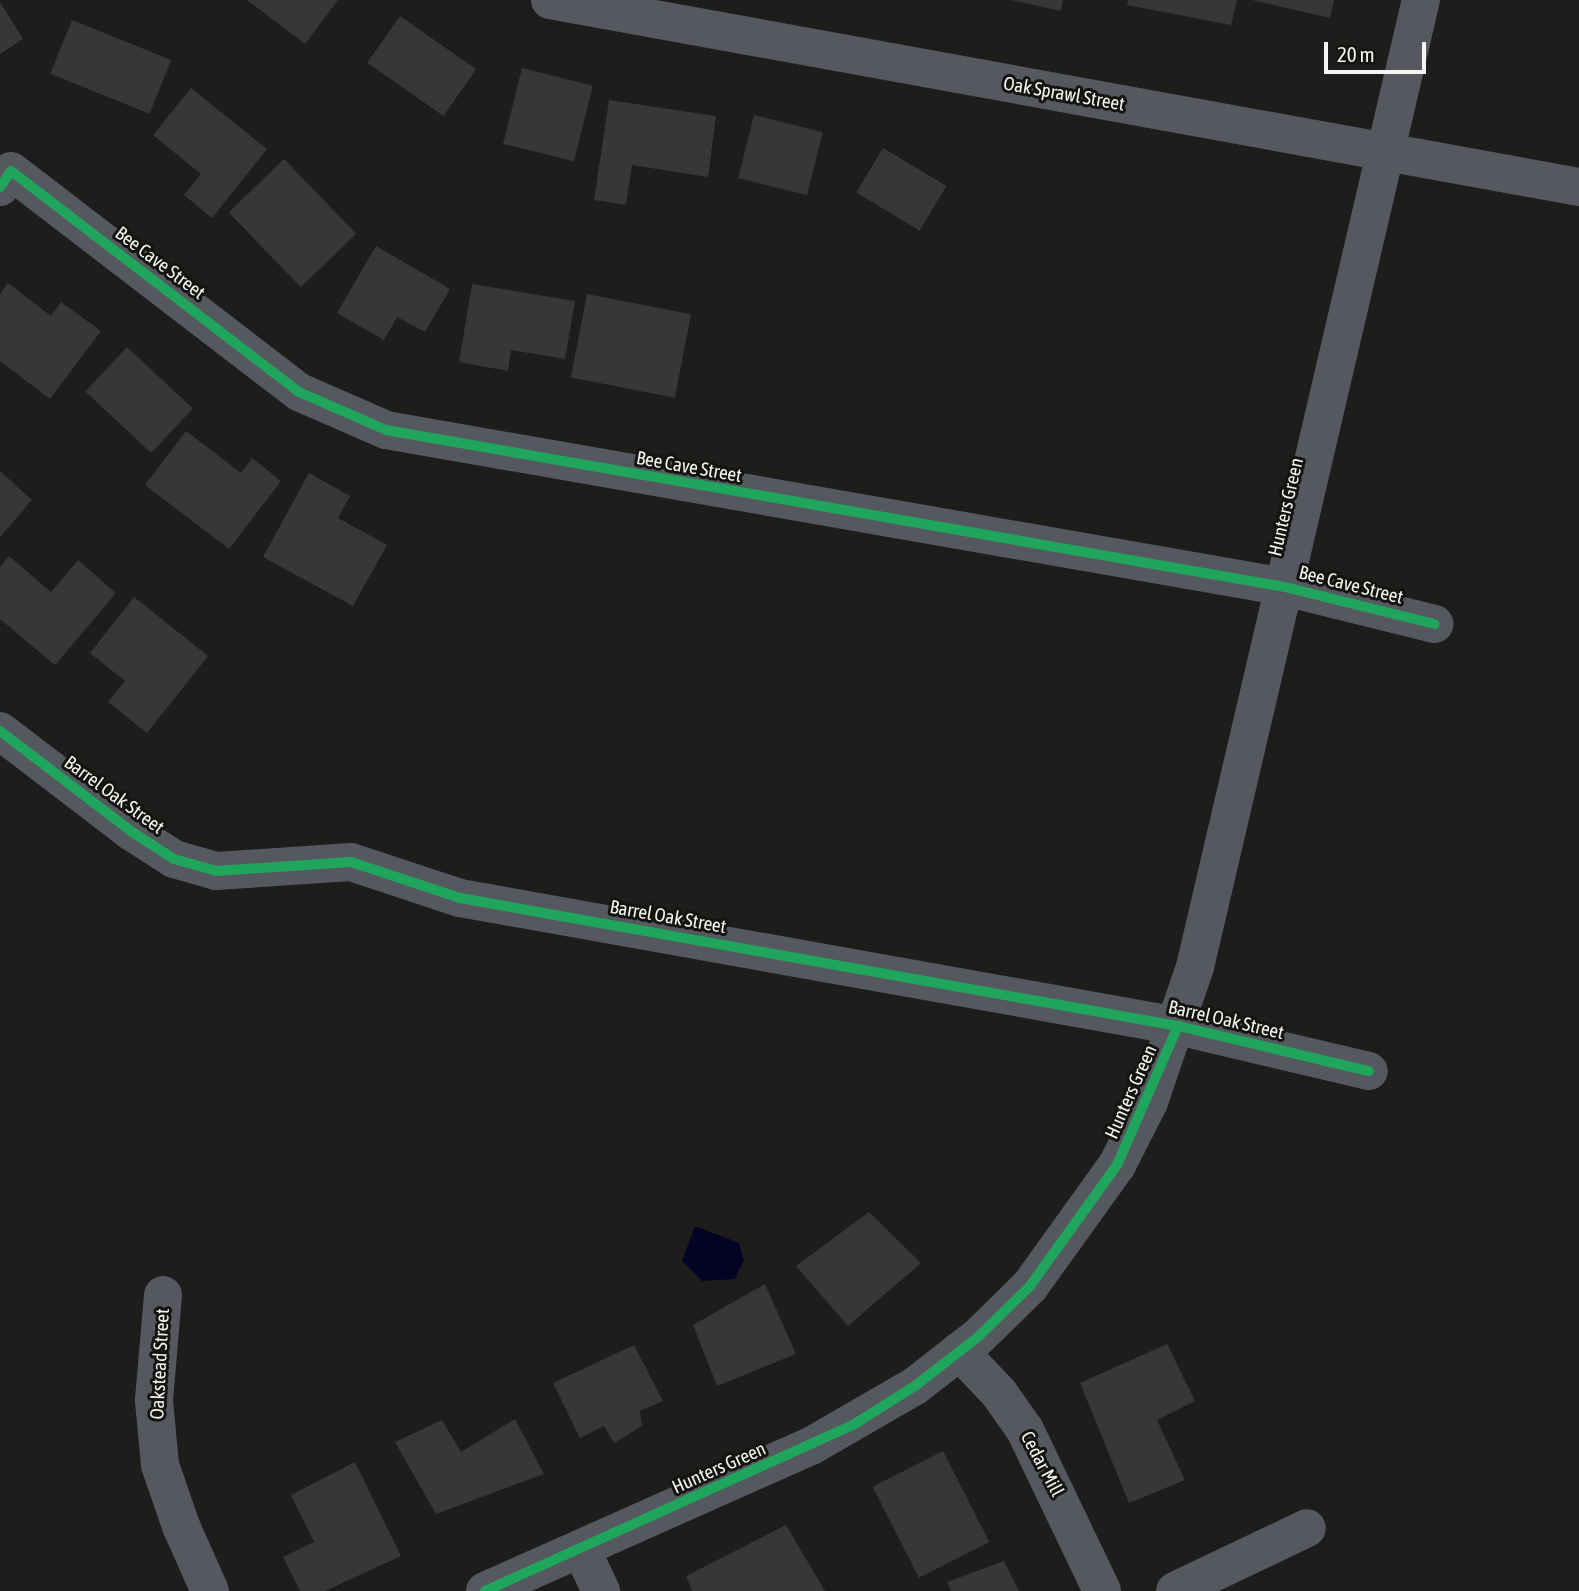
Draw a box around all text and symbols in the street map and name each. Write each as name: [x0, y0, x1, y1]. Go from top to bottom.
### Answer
scale bar: [1327, 28, 1428, 72]
text: 20 m: [1337, 42, 1375, 66]
street label: Oak Sprawl Street: [1002, 72, 1126, 116]
street label: Bee Cave Street: [111, 222, 209, 304]
street label: Bee Cave Street: [634, 447, 744, 487]
street label: Hunters Green: [1264, 456, 1308, 558]
street label: Bee Cave Street: [1296, 561, 1406, 609]
street label: Barrel Oak Street: [60, 751, 168, 839]
street label: Barrel Oak Street: [608, 896, 728, 938]
street label: Barrel Oak Street: [1166, 996, 1286, 1044]
street label: Hunters Green: [1100, 1042, 1162, 1142]
street label: Oakstead Street: [146, 1308, 174, 1420]
street label: Cedar Mill: [1015, 1428, 1069, 1500]
street label: Hunters Green: [669, 1437, 769, 1499]

